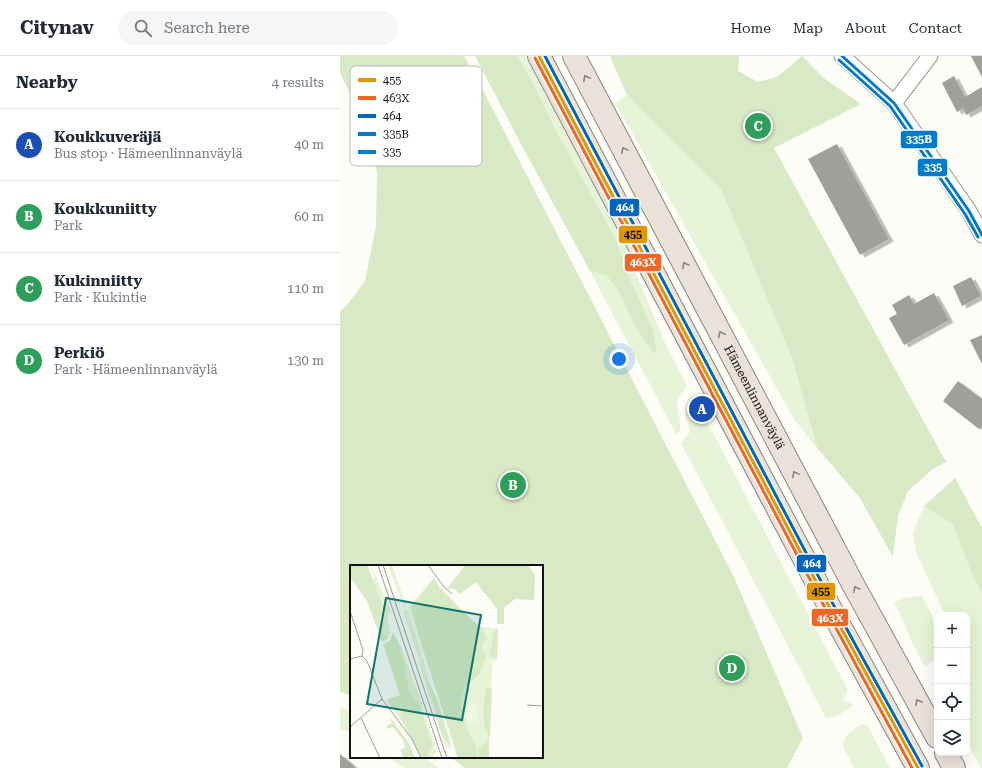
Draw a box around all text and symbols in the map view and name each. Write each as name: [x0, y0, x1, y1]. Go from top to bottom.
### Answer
search box: [118, 10, 398, 46]
text: Citynav: [20, 16, 94, 39]
icon: search: [132, 17, 154, 39]
text: Search here: [164, 19, 250, 37]
text: Home: [730, 20, 771, 36]
text: Map: [793, 20, 823, 36]
text: About: [845, 20, 887, 36]
text: Contact: [909, 20, 962, 36]
legend: [350, 66, 482, 166]
text: Nearby: [16, 72, 78, 92]
text: 455: [383, 74, 401, 87]
text: 4 results: [272, 75, 324, 90]
one-way arrow: [583, 75, 591, 82]
text: 463X: [383, 92, 410, 105]
text: 464: [383, 110, 402, 123]
pin: C: [745, 111, 771, 141]
text: Koukkuveräjä: [54, 128, 161, 146]
text: 335B: [383, 128, 409, 141]
line badge: 335B: [900, 130, 938, 149]
text: 335B: [906, 133, 932, 146]
text: A: [24, 137, 34, 152]
text: 40 m: [294, 137, 324, 152]
text: Bus stop · Hämeenlinnanväylä: [54, 146, 243, 161]
text: 335: [383, 146, 401, 159]
one-way arrow: [621, 146, 629, 154]
line badge: 335: [917, 158, 948, 177]
text: 335: [924, 161, 942, 174]
line badge: 464: [609, 198, 640, 217]
text: Koukkuniitty: [54, 200, 157, 218]
text: 464: [616, 201, 635, 214]
text: B: [24, 209, 34, 224]
text: 60 m: [294, 209, 324, 224]
text: Park: [54, 218, 83, 233]
line badge: 455: [618, 225, 648, 244]
text: 455: [624, 228, 642, 241]
line badge: 463X: [624, 253, 662, 272]
text: 463X: [630, 256, 656, 269]
one-way arrow: [682, 261, 689, 269]
text: Kukinniitty: [54, 272, 142, 290]
text: C: [24, 281, 34, 296]
text: 110 m: [287, 281, 324, 296]
text: Park · Kukintie: [54, 290, 147, 305]
one-way arrow: [718, 331, 726, 338]
street label: Hämeenlinnanväylä: [721, 343, 788, 452]
text: Perkiö: [54, 344, 105, 362]
your location: [609, 349, 629, 369]
text: D: [24, 353, 34, 368]
text: 130 m: [287, 353, 324, 368]
text: Park · Hämeenlinnanväylä: [54, 362, 218, 377]
pin: A: [689, 394, 715, 424]
pin: B: [500, 470, 526, 500]
one-way arrow: [792, 470, 800, 478]
line badge: 464: [796, 554, 827, 573]
text: 464: [803, 557, 822, 570]
inset map: [350, 565, 543, 758]
line badge: 455: [806, 582, 836, 601]
text: 455: [812, 585, 830, 598]
one-way arrow: [853, 585, 860, 593]
line badge: 463X: [811, 608, 849, 627]
text: 463X: [817, 612, 843, 625]
map controls: [934, 612, 970, 756]
button: +: [934, 612, 970, 648]
button: −: [934, 648, 970, 684]
pin: D: [719, 653, 745, 683]
button: locate: [934, 684, 970, 720]
one-way arrow: [916, 699, 923, 707]
button: layers: [934, 720, 970, 756]

